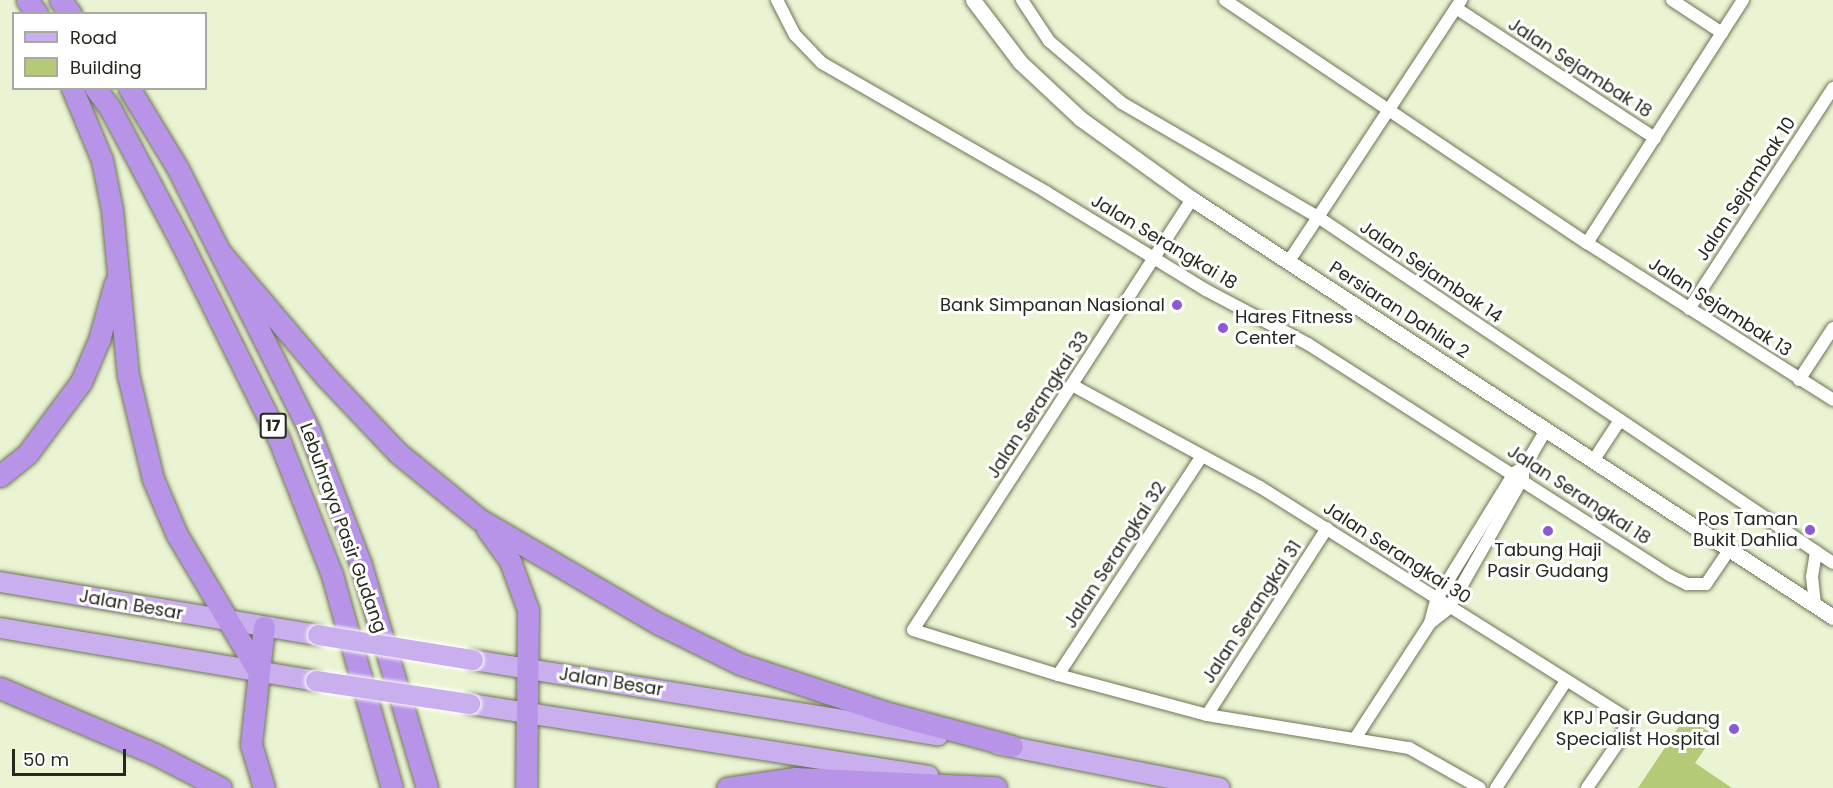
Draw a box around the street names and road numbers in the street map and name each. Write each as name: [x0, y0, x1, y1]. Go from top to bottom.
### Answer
street label: Jalan Sejambak 18: [1504, 13, 1656, 123]
street label: Jalan Sejambak 10: [1691, 113, 1801, 265]
street label: Jalan Serangkai 18: [1087, 190, 1241, 294]
street label: Jalan Sejambak 14: [1356, 216, 1506, 328]
street label: Jalan Sejambak 13: [1644, 253, 1796, 361]
street label: Persiaran Dahlia 2: [1325, 257, 1473, 363]
street label: Jalan Serangkai 33: [982, 327, 1094, 483]
road number: 17: [260, 413, 286, 439]
street label: Lebuhraya Pasir Gudang: [295, 420, 391, 636]
street label: Jalan Serangkai 18: [1503, 441, 1655, 549]
street label: Jalan Serangkai 32: [1059, 478, 1171, 632]
street label: Jalan Serangkai 30: [1319, 497, 1475, 609]
street label: Jalan Serangkai 31: [1198, 537, 1306, 687]
street label: Jalan Besar: [77, 585, 185, 625]
street label: Jalan Besar: [557, 663, 665, 701]

